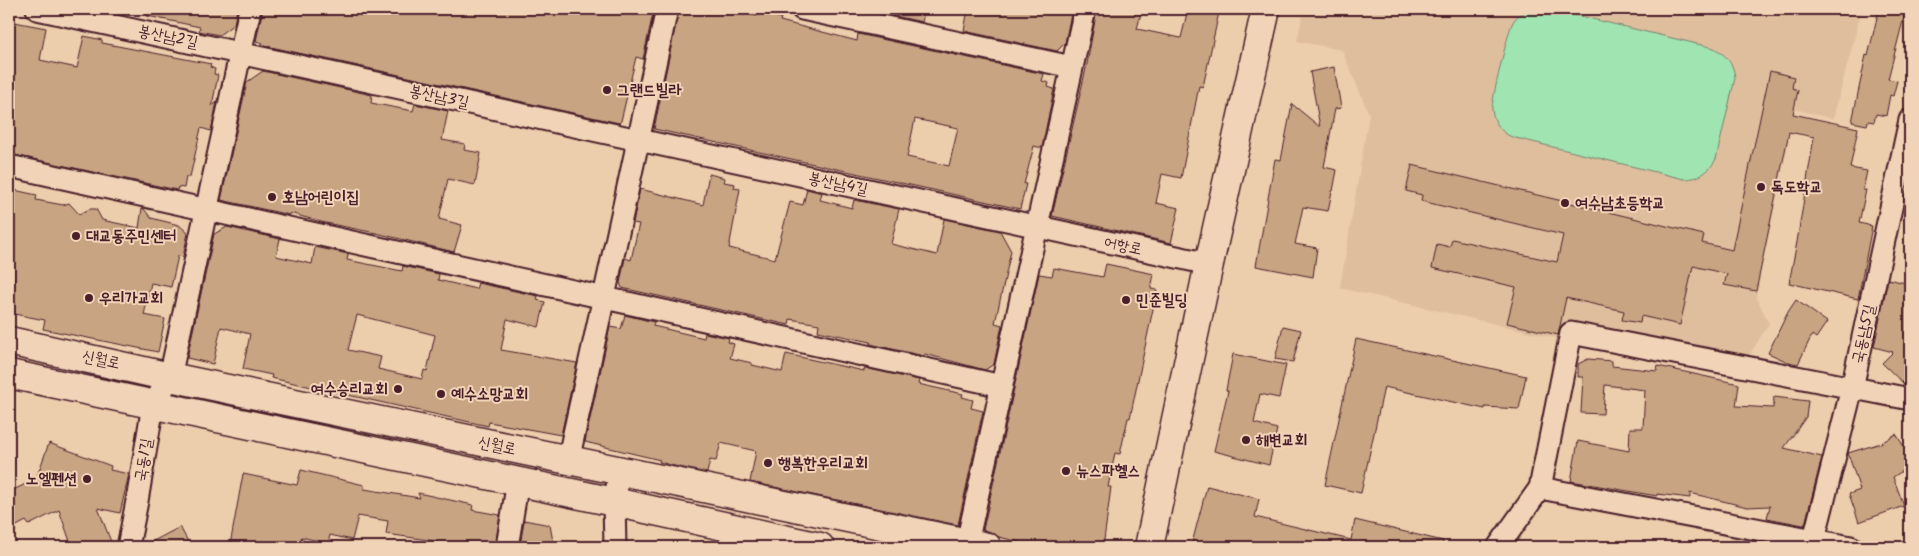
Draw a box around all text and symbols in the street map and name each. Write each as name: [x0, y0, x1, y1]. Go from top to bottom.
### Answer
street label: 봉산남2길: [136, 18, 200, 56]
street label: 봉산남3길: [407, 78, 471, 116]
place label: 그랜드빌라: [617, 78, 683, 103]
marker: 그랜드빌라: [601, 84, 613, 96]
street label: 봉산남4길: [806, 166, 870, 203]
place label: 독도학교: [1771, 175, 1823, 200]
marker: 독도학교: [1755, 181, 1767, 193]
place label: 호남어린이집: [282, 185, 359, 210]
marker: 호남어린이집: [266, 191, 278, 203]
place label: 여수남초등학교: [1575, 191, 1665, 216]
marker: 여수남초등학교: [1559, 197, 1571, 209]
place label: 대교동주민센터: [86, 224, 176, 249]
marker: 대교동주민센터: [70, 230, 82, 242]
street label: 어항로: [1102, 230, 1144, 262]
place label: 우리가교회: [99, 286, 163, 311]
place label: 민준빌딩: [1136, 288, 1188, 313]
marker: 우리가교회: [83, 292, 95, 304]
marker: 민준빌딩: [1120, 294, 1132, 306]
street label: 국동남5길: [1846, 302, 1882, 366]
street label: 신월로: [80, 344, 122, 376]
place label: 여수승리교회: [311, 377, 388, 402]
place label: 예수소망교회: [451, 382, 528, 407]
marker: 여수승리교회: [392, 383, 404, 395]
marker: 예수소망교회: [435, 388, 447, 400]
place label: 해변교회: [1255, 428, 1308, 453]
street label: 신월로: [476, 430, 518, 462]
marker: 해변교회: [1240, 434, 1252, 446]
street label: 국동1길: [128, 436, 160, 484]
place label: 행복한우리교회: [777, 451, 868, 476]
marker: 행복한우리교회: [762, 457, 774, 469]
place label: 뉴스파헬스: [1076, 459, 1140, 484]
marker: 뉴스파헬스: [1060, 465, 1072, 477]
place label: 노엘펜션: [26, 467, 77, 492]
marker: 노엘펜션: [81, 473, 93, 485]

